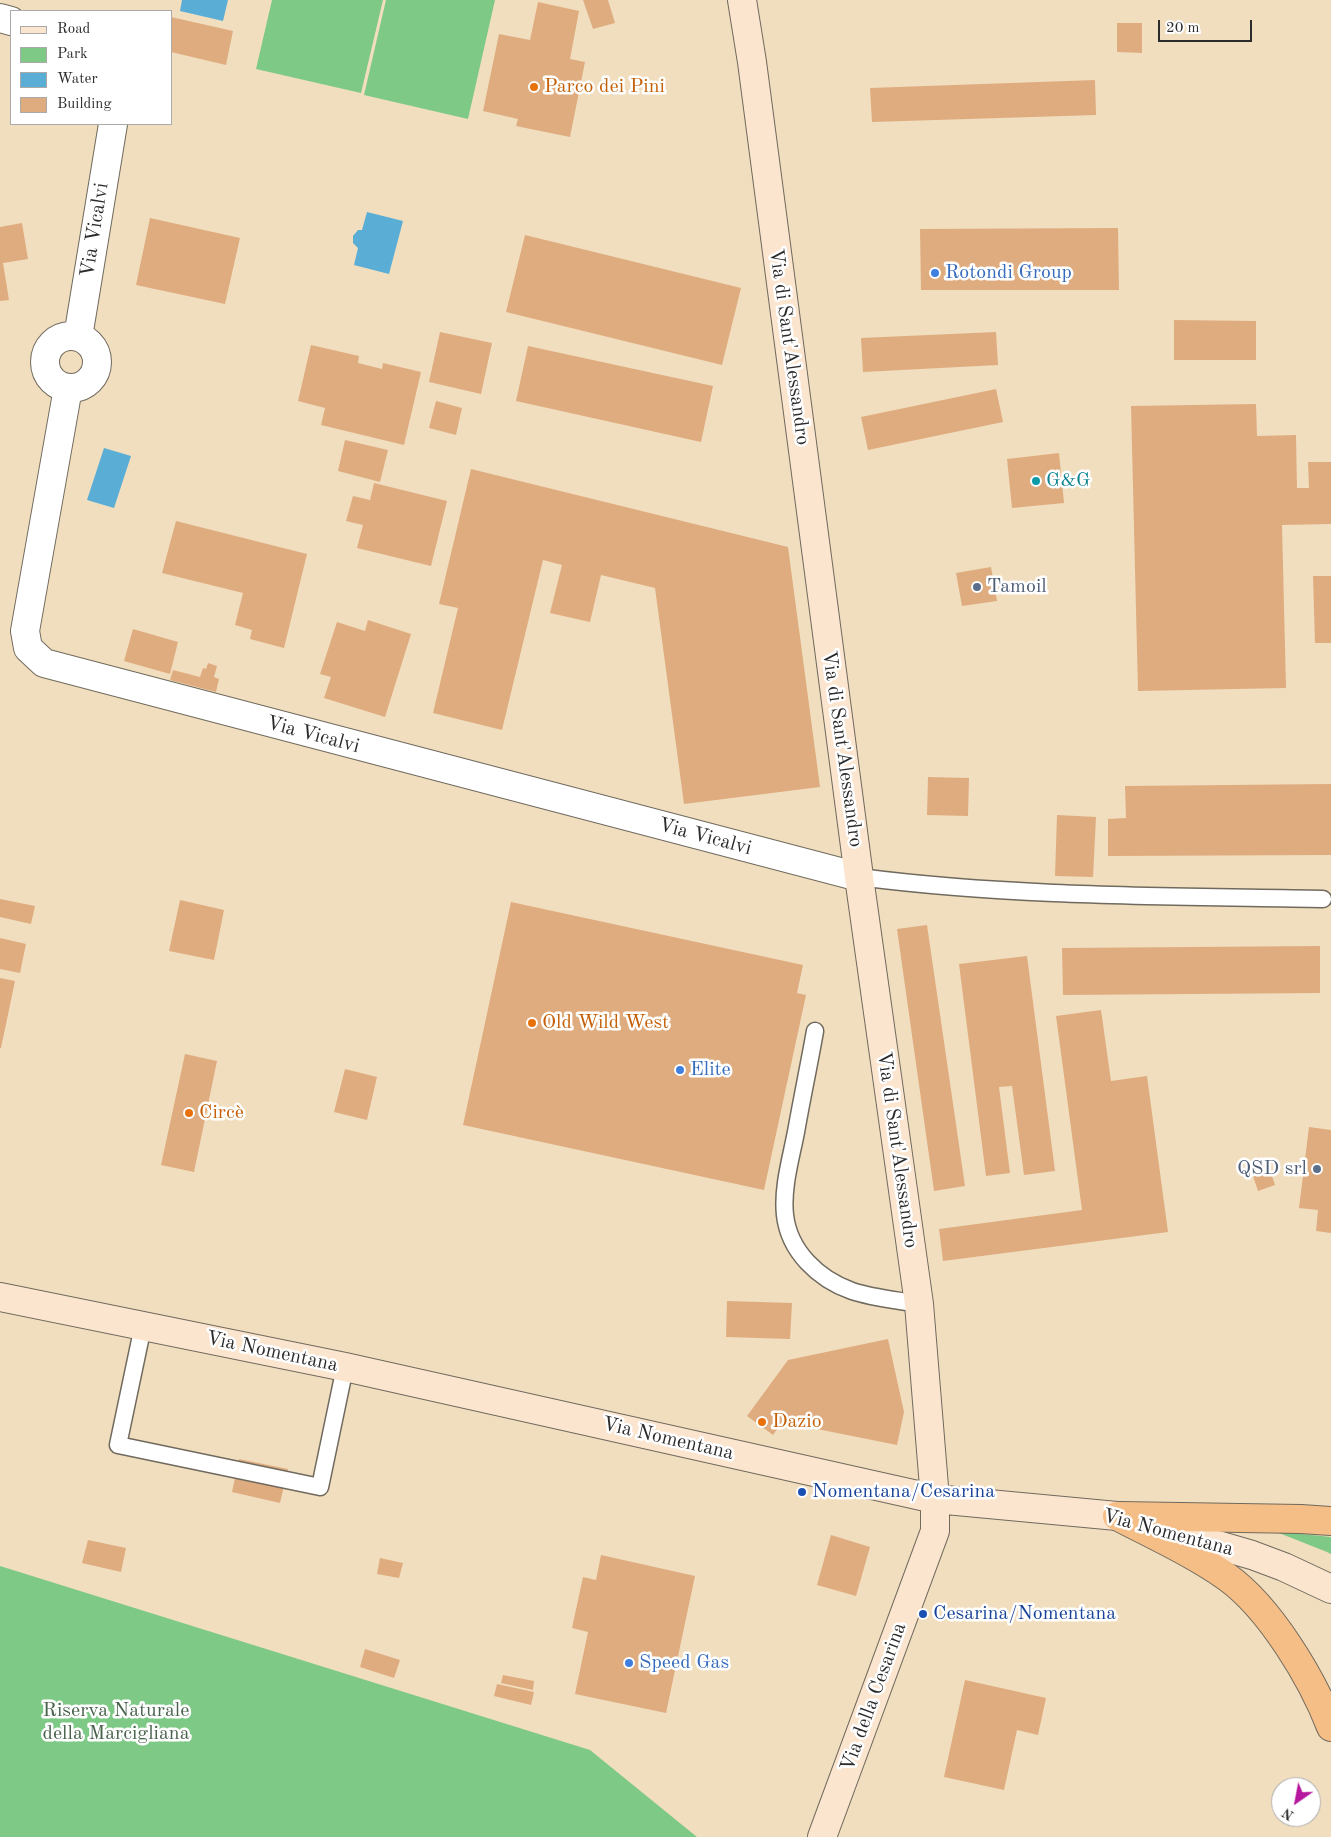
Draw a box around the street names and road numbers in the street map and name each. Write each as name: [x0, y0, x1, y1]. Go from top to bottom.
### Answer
street label: Via Vicalvi: [76, 181, 114, 279]
street label: Via di Sant'Alessandro: [763, 247, 815, 447]
street label: Via di Sant'Alessandro: [816, 649, 868, 849]
street label: Via Vicalvi: [264, 711, 362, 759]
street label: Via Vicalvi: [656, 813, 754, 861]
street label: Via di Sant'Alessandro: [871, 1050, 923, 1250]
street label: Via Nomentana: [204, 1326, 340, 1378]
street label: Via Nomentana: [600, 1412, 736, 1466]
street label: Via Nomentana: [1100, 1504, 1236, 1562]
street label: Via della Cesarina: [836, 1619, 912, 1775]

